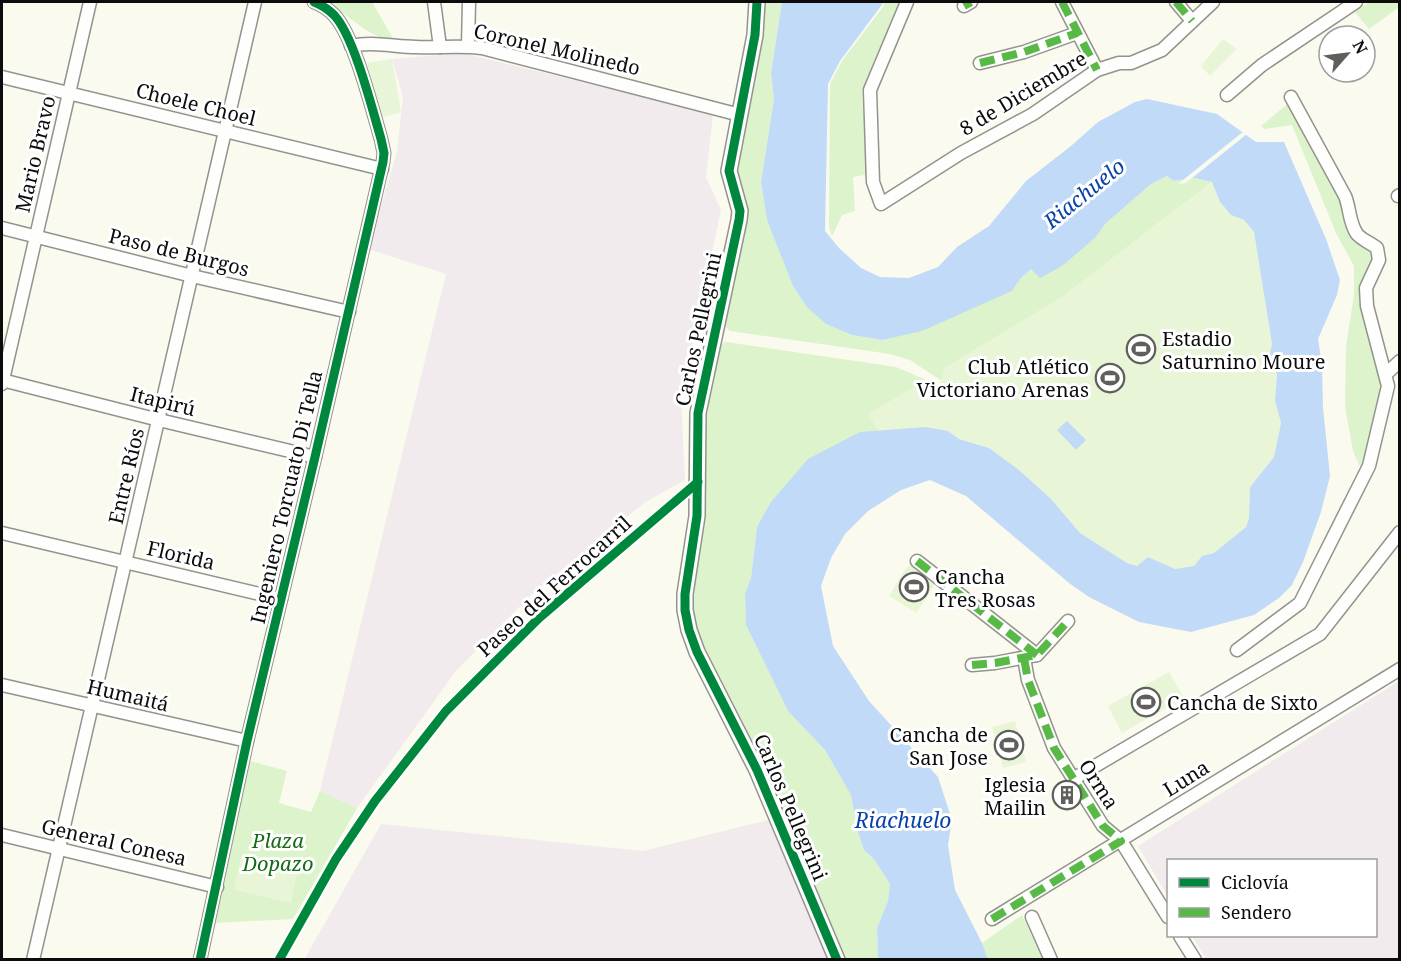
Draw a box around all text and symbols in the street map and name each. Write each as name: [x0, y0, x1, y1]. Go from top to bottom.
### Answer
street label: Coronel Molinedo: [471, 17, 643, 81]
north arrow: [1317, 24, 1377, 84]
text: N: [1348, 36, 1373, 58]
street label: 8 de Diciembre: [954, 44, 1092, 142]
street label: Choele Choel: [133, 76, 259, 132]
street label: Mario Bravo: [8, 93, 62, 215]
water label: Riachuelo: [1037, 152, 1130, 235]
street label: Paso de Burgos: [106, 222, 252, 282]
street label: Carlos Pellegrini: [669, 249, 728, 408]
place label: Estadio Saturnino Moure: [1162, 325, 1325, 375]
sports icon: Estadio Saturnino Moure: [1125, 333, 1157, 365]
place label: Club Atlético Victoriano Arenas: [917, 353, 1089, 403]
sports icon: Club Atlético Victoriano Arenas: [1094, 362, 1126, 394]
street label: Ingeniero Torcuato Di Tella: [244, 368, 328, 626]
street label: Itapirú: [127, 380, 199, 422]
street label: Entre Ríos: [102, 425, 150, 527]
street label: Paseo del Ferrocarril: [471, 509, 637, 663]
street label: Florida: [144, 534, 218, 576]
place label: Cancha Tres Rosas: [935, 563, 1036, 613]
sports icon: Cancha Tres Rosas: [898, 571, 930, 603]
street label: Humaitá: [84, 672, 172, 718]
sports icon: Cancha de Sixto: [1130, 686, 1162, 718]
place label: Cancha de Sixto: [1167, 689, 1318, 716]
place label: Cancha de San Jose: [890, 721, 988, 771]
sports icon: Cancha de San Jose: [993, 729, 1025, 761]
street label: Carlos Pellegrini: [748, 730, 834, 885]
street label: Luna: [1158, 753, 1214, 803]
street label: Orma: [1073, 754, 1125, 814]
place label: Iglesia Mailin: [984, 771, 1046, 821]
building icon: Iglesia Mailin: [1051, 779, 1083, 811]
water label: Riachuelo: [854, 806, 951, 834]
street label: General Conesa: [39, 812, 189, 872]
park label: Plaza Dopazo: [242, 827, 313, 877]
legend: [1167, 859, 1377, 937]
text: Ciclovía: [1221, 870, 1289, 894]
text: Sendero: [1221, 900, 1292, 924]

